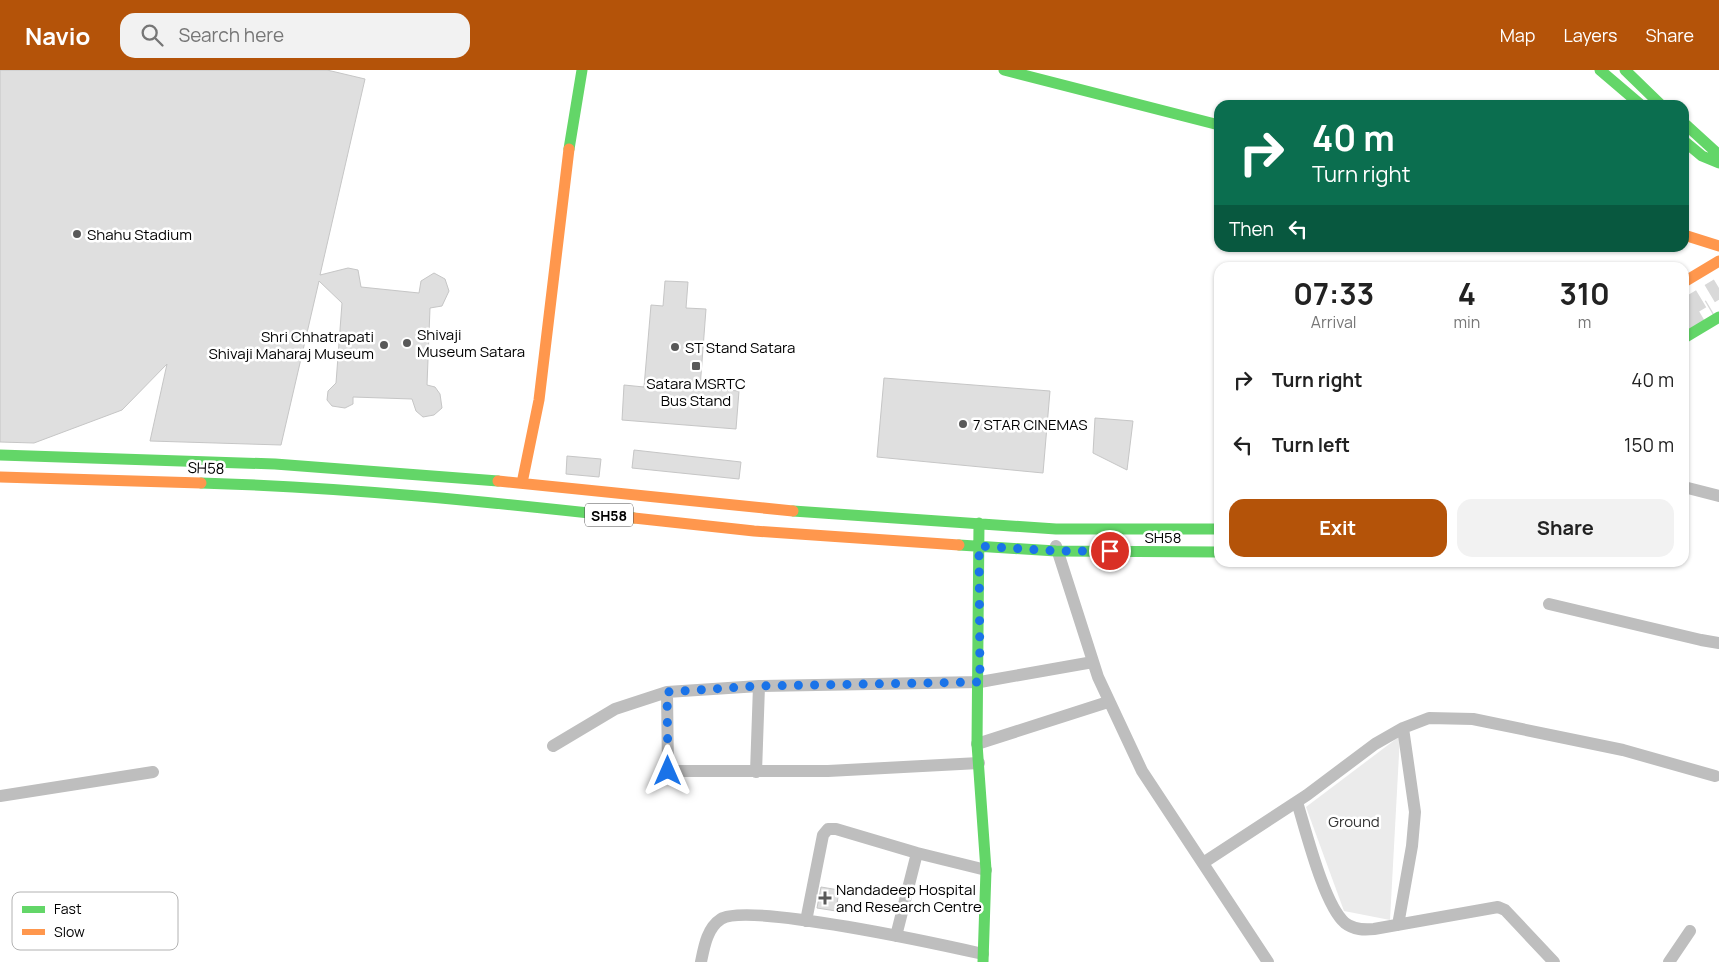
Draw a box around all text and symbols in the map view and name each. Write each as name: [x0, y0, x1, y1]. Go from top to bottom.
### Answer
search box: [120, 13, 470, 58]
text: Navio: [25, 19, 90, 52]
icon: search: [138, 21, 166, 49]
text: Search here: [178, 22, 284, 48]
text: Map: [1500, 23, 1535, 47]
text: Layers: [1563, 23, 1617, 47]
text: Share: [1645, 23, 1694, 47]
text: 40 m: [1312, 114, 1395, 162]
icon: right: [1229, 120, 1294, 185]
text: Turn right: [1312, 159, 1410, 189]
icon: left: [1284, 215, 1312, 243]
text: Then: [1229, 216, 1274, 242]
place label: Shahu Stadium: [87, 224, 192, 245]
marker: Shahu Stadium: [71, 228, 83, 240]
text: 07:33: [1293, 273, 1374, 314]
text: 4: [1458, 273, 1476, 314]
text: 310: [1559, 273, 1610, 314]
text: Arrival: [1311, 311, 1357, 333]
text: min: [1453, 311, 1480, 333]
text: m: [1578, 311, 1591, 333]
place label: Shivaji Museum Satara: [417, 324, 525, 362]
place label: Shri Chhatrapati Shivaji Maharaj Museum: [208, 326, 374, 364]
marker: Shivaji Museum Satara: [401, 337, 413, 349]
place label: ST Stand Satara: [685, 337, 795, 358]
marker: Shri Chhatrapati Shivaji Maharaj Museum: [378, 339, 390, 351]
marker: ST Stand Satara: [669, 341, 681, 353]
marker: Satara MSRTC Bus Stand: [690, 360, 702, 372]
icon: right: [1229, 366, 1257, 394]
text: Turn right: [1272, 367, 1362, 393]
text: 40 m: [1631, 367, 1674, 393]
place label: Satara MSRTC Bus Stand: [646, 373, 746, 411]
place label: 7 STAR CINEMAS: [973, 414, 1088, 435]
marker: 7 STAR CINEMAS: [957, 418, 969, 430]
icon: left: [1229, 431, 1257, 459]
text: Turn left: [1272, 432, 1350, 458]
text: 150 m: [1624, 432, 1674, 458]
street label: SH58: [187, 457, 225, 479]
button: Exit: [1229, 499, 1447, 557]
button: Share: [1457, 499, 1674, 557]
road number: SH58: [585, 504, 633, 526]
street label: SH58: [1145, 527, 1181, 548]
pin: [1089, 530, 1131, 572]
icon: arrive: [1096, 537, 1124, 565]
position arrow: [641, 744, 693, 796]
park label: Ground: [1328, 811, 1380, 832]
place label: Nandadeep Hospital and Research Centre: [836, 879, 982, 917]
marker: Nandadeep Hospital and Research Centre: [818, 891, 832, 905]
legend: [12, 892, 178, 950]
text: Fast: [54, 899, 82, 918]
text: Slow: [54, 922, 85, 941]

